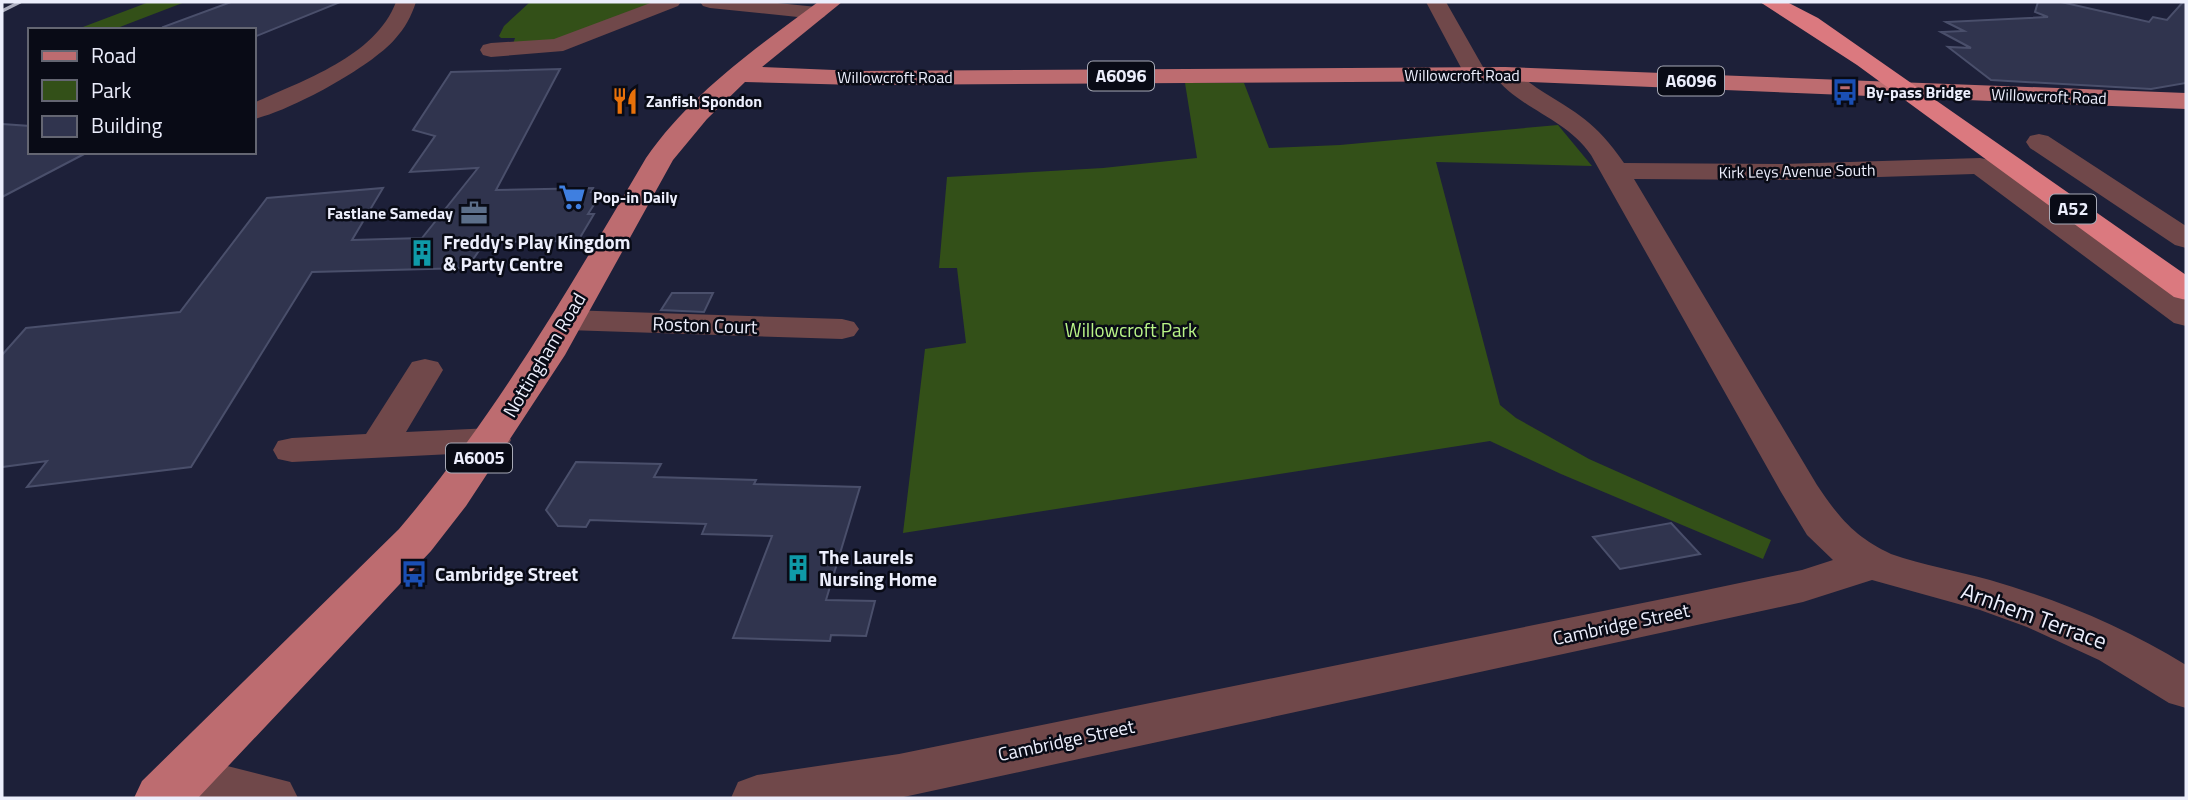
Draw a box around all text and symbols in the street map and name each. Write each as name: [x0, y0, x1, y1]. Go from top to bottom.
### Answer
legend: [28, 28, 256, 154]
text: Road: [91, 39, 136, 71]
road number: A6096: [1088, 62, 1154, 90]
street label: Willowcroft Road: [1404, 63, 1520, 87]
street label: Willowcroft Road: [837, 65, 953, 89]
road number: A6096: [1658, 66, 1724, 96]
text: Park: [91, 74, 131, 106]
bus stop icon: By-pass Bridge: [1830, 77, 1860, 107]
place label: By-pass Bridge: [1866, 80, 1971, 104]
street label: Willowcroft Road: [1991, 82, 2107, 110]
restaurant icon: Zanfish Spondon: [610, 86, 640, 116]
place label: Zanfish Spondon: [646, 89, 762, 113]
text: Building: [91, 109, 163, 141]
street label: Kirk Leys Avenue South: [1718, 158, 1876, 184]
supermarket icon: Pop-in Daily: [557, 182, 587, 212]
place label: Pop-in Daily: [593, 185, 678, 209]
road number: A52: [2050, 194, 2096, 224]
office icon: Fastlane Sameday: [459, 198, 489, 228]
place label: Fastlane Sameday: [327, 201, 453, 225]
place label: Freddy's Play Kingdom & Party Centre: [443, 227, 630, 278]
building icon: Freddy's Play Kingdom & Party Centre: [407, 238, 437, 268]
street label: Nottingham Road: [495, 287, 592, 423]
street label: Roston Court: [652, 308, 758, 341]
park label: Willowcroft Park: [1065, 315, 1197, 344]
road number: A6005: [446, 444, 512, 472]
place label: The Laurels Nursing Home: [819, 542, 937, 593]
building icon: The Laurels Nursing Home: [783, 553, 813, 583]
bus stop icon: Cambridge Street: [399, 559, 429, 589]
place label: Cambridge Street: [435, 559, 578, 588]
street label: Arnhem Terrace: [1956, 573, 2112, 658]
street label: Cambridge Street: [1550, 595, 1692, 652]
street label: Cambridge Street: [995, 711, 1137, 768]

